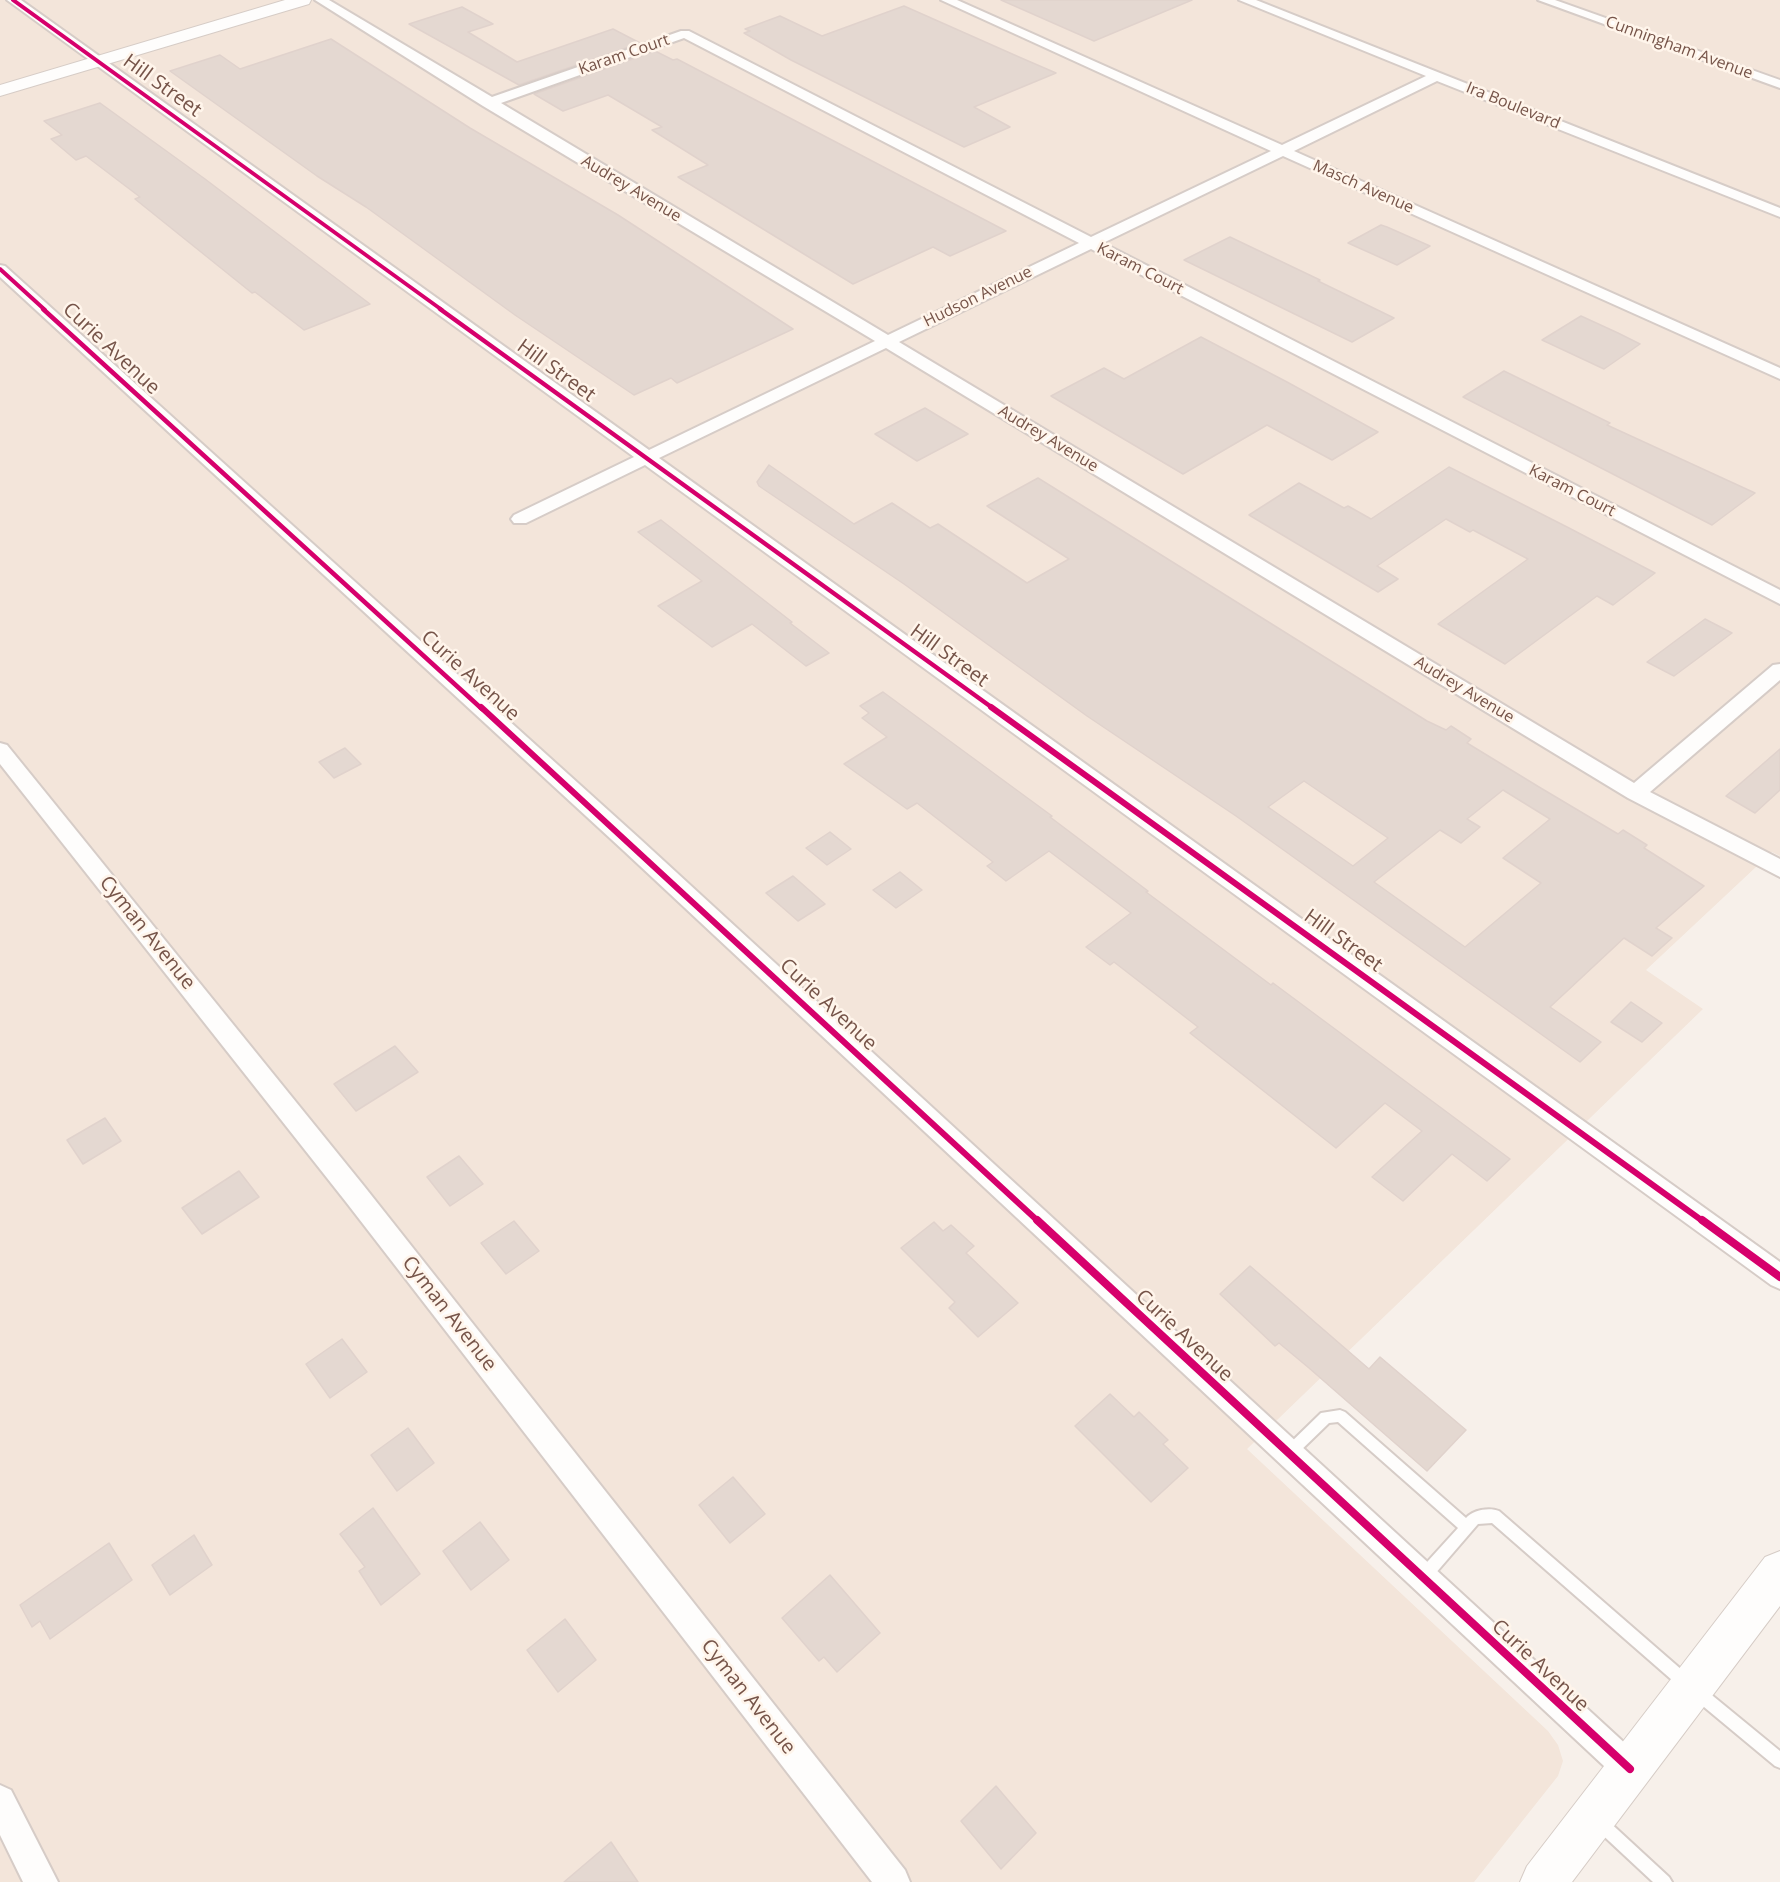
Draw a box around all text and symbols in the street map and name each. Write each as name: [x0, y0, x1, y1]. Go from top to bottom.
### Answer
street label: Cunningham Avenue: [1603, 12, 1755, 84]
street label: Karam Court: [576, 30, 672, 80]
street label: Hill Street: [118, 50, 206, 122]
street label: Ira Boulevard: [1463, 78, 1563, 134]
street label: Audrey Avenue: [578, 152, 684, 226]
street label: Masch Avenue: [1310, 156, 1416, 218]
street label: Karam Court: [1093, 239, 1187, 299]
street label: Hudson Avenue: [921, 262, 1035, 332]
street label: Curie Avenue: [57, 298, 165, 400]
street label: Hill Street: [512, 335, 600, 407]
street label: Audrey Avenue: [995, 402, 1101, 476]
street label: Karam Court: [1525, 461, 1619, 521]
street label: Hill Street: [905, 620, 993, 692]
street label: Curie Avenue: [416, 626, 524, 726]
street label: Audrey Avenue: [1411, 653, 1517, 727]
street label: Cyman Avenue: [94, 871, 200, 995]
street label: Hill Street: [1299, 905, 1387, 977]
street label: Curie Avenue: [774, 954, 882, 1056]
street label: Cyman Avenue: [397, 1252, 501, 1376]
street label: Curie Avenue: [1130, 1285, 1238, 1387]
street label: Curie Avenue: [1486, 1615, 1594, 1717]
street label: Cyman Avenue: [696, 1635, 800, 1759]

